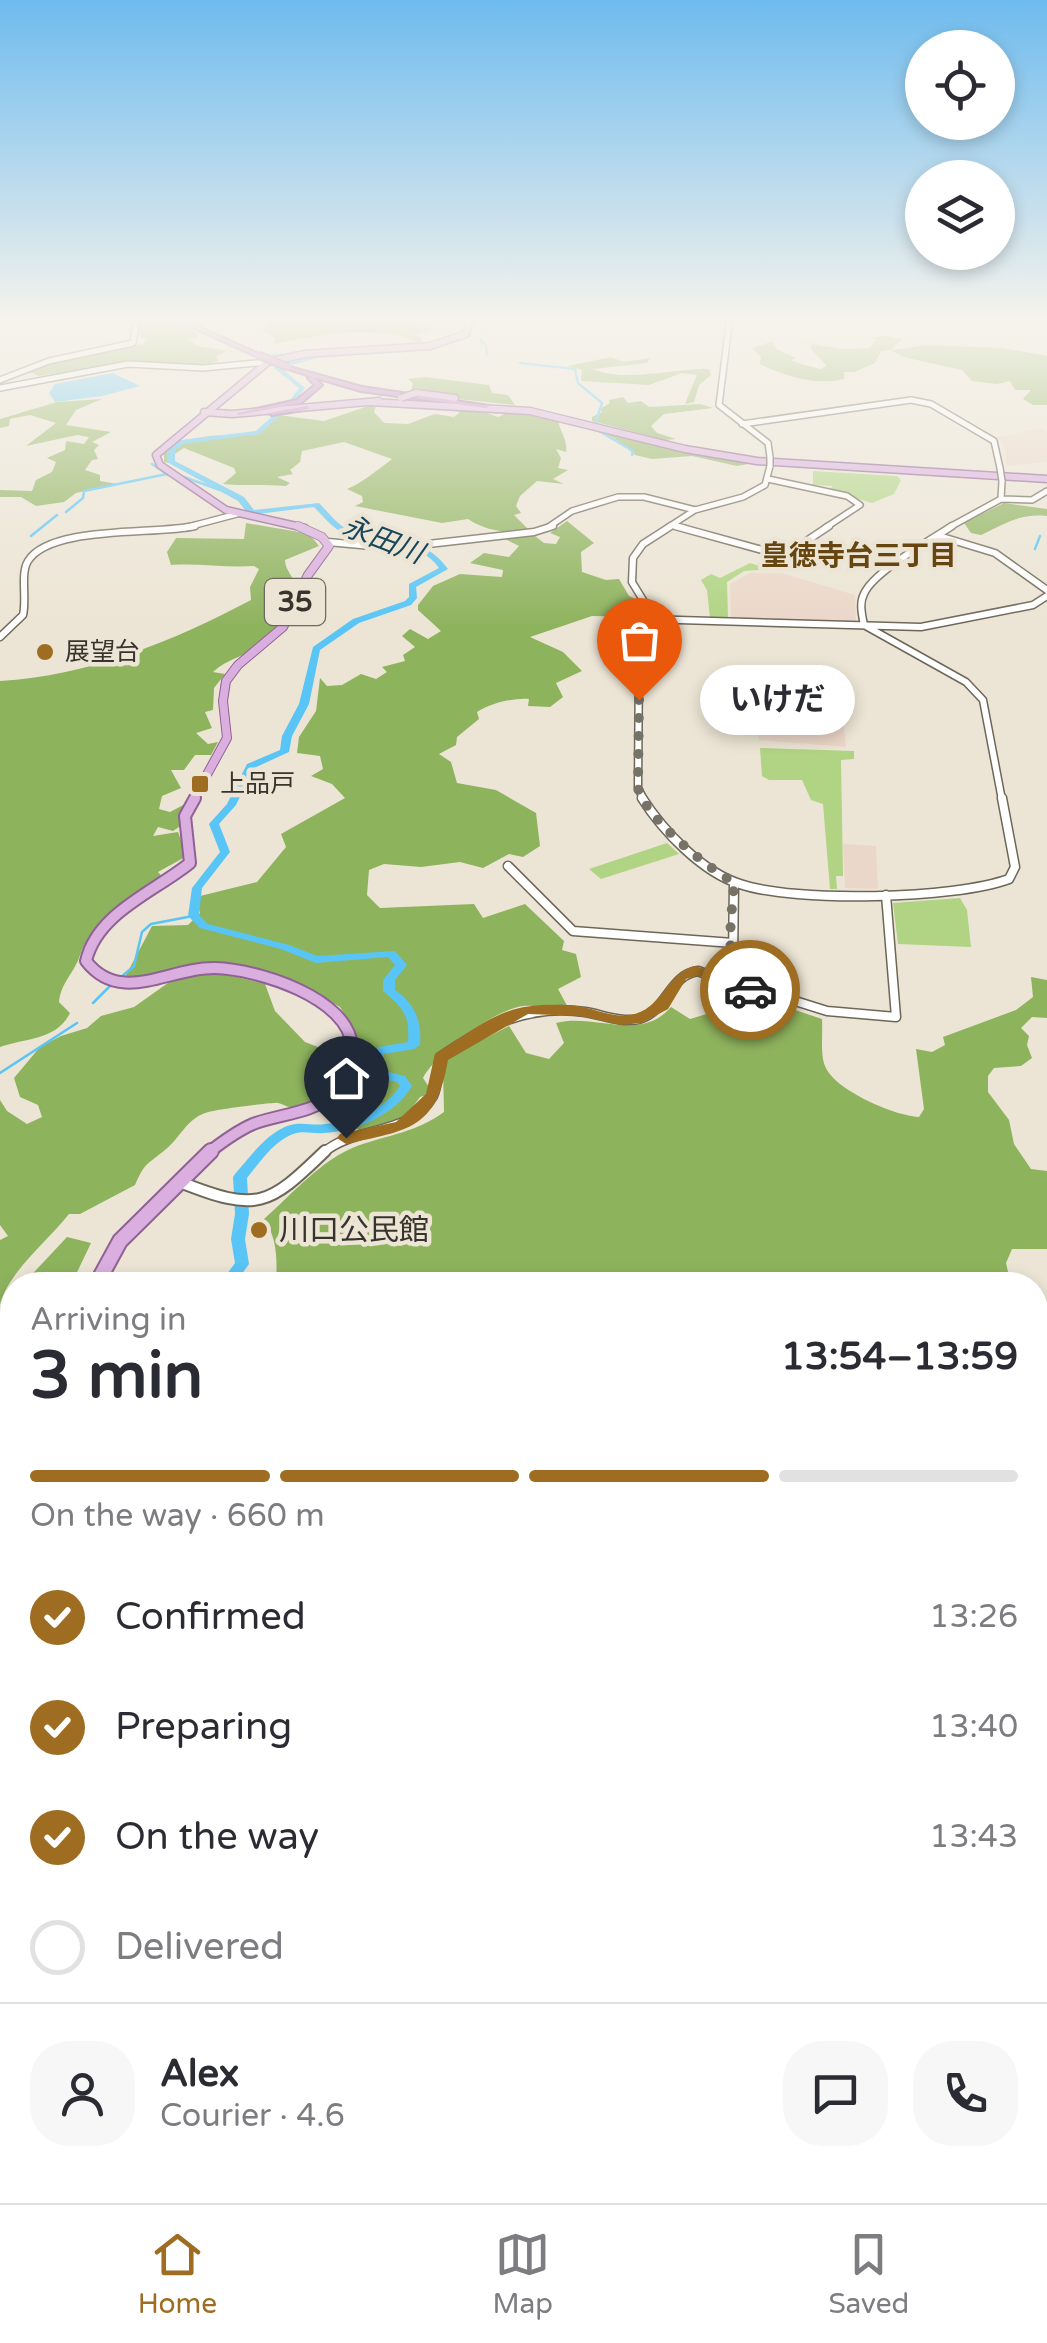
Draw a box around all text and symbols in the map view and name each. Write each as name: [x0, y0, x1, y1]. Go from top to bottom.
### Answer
map controls: [905, 30, 1015, 270]
button: locate: [905, 30, 1015, 140]
button: layers: [905, 160, 1015, 270]
water label: 永田川: [338, 509, 431, 572]
district label: 皇徳寺台三丁目: [761, 539, 957, 573]
road number: 35: [265, 579, 325, 625]
pin: [597, 598, 682, 701]
icon: bag: [612, 613, 667, 668]
place label: 展望台: [65, 637, 140, 667]
marker: 展望台: [34, 641, 56, 663]
callout: いけだ: [699, 665, 854, 735]
text: いけだ: [729, 681, 826, 719]
place label: 上品戸: [220, 769, 295, 799]
marker: 上品戸: [189, 773, 211, 795]
courier: [700, 940, 800, 1040]
icon: car: [723, 963, 778, 1018]
pin: [304, 1036, 389, 1139]
icon: home: [319, 1051, 374, 1106]
place label: 川口公民館: [279, 1212, 429, 1249]
marker: 川口公民館: [248, 1219, 270, 1241]
text: Arriving in: [30, 1301, 187, 1339]
text: 13:54–13:59: [781, 1334, 1018, 1380]
text: 3 min: [30, 1337, 203, 1416]
text: On the way · 660 m: [30, 1497, 325, 1535]
icon: check: [30, 1590, 85, 1645]
text: Confirmed: [115, 1594, 306, 1640]
text: 13:26: [929, 1598, 1018, 1636]
icon: check: [30, 1700, 85, 1755]
text: Preparing: [115, 1704, 292, 1750]
text: 13:40: [929, 1708, 1018, 1746]
icon: check: [30, 1810, 85, 1865]
text: On the way: [115, 1814, 319, 1860]
text: 13:43: [929, 1818, 1018, 1856]
text: Delivered: [115, 1924, 284, 1970]
button: person: [30, 2041, 135, 2146]
button: chat: [783, 2041, 888, 2146]
button: phone: [913, 2041, 1018, 2146]
text: Alex: [160, 2051, 239, 2097]
text: Courier · 4.6: [160, 2097, 345, 2135]
tab: Home: [138, 2227, 217, 2321]
tab: Map: [492, 2227, 553, 2321]
tab: Saved: [828, 2227, 909, 2321]

